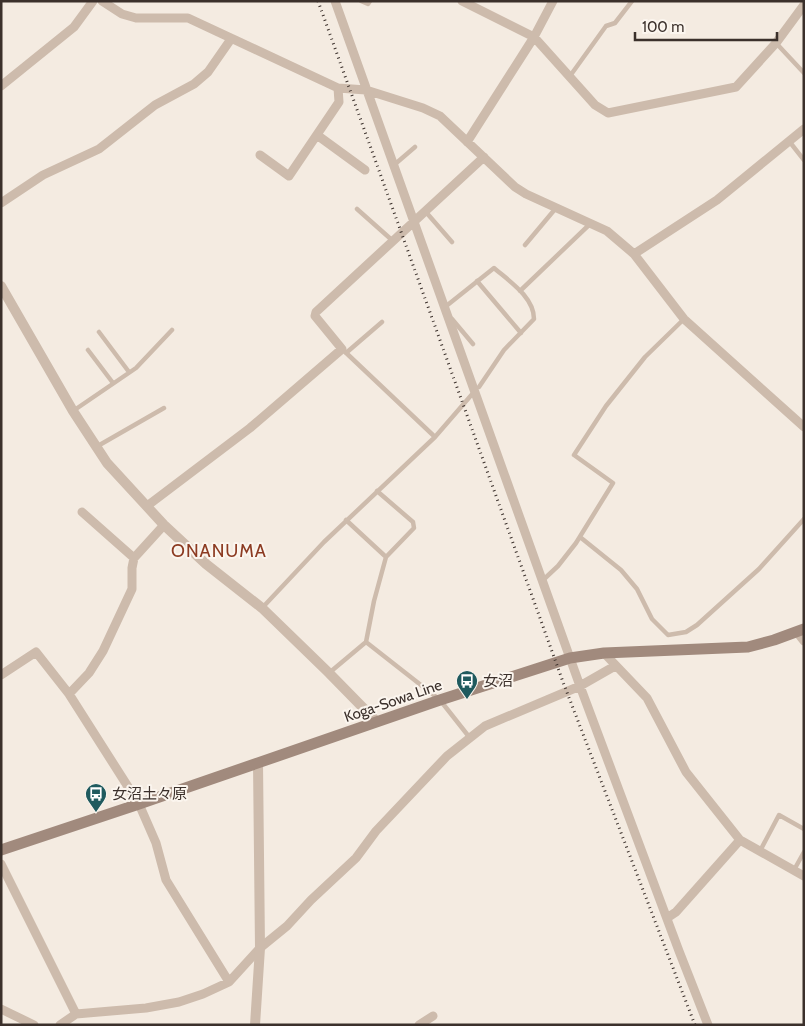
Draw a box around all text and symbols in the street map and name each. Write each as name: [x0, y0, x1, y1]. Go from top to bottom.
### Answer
scale bar: [635, 10, 778, 42]
text: 100 m: [642, 18, 684, 36]
district label: ONANUMA: [171, 540, 267, 562]
bus stop icon: 女沼: [455, 669, 479, 700]
place label: 女沼: [483, 672, 513, 690]
street label: Koga-Sowa Line: [342, 676, 445, 726]
bus stop icon: 女沼土々原: [84, 782, 108, 813]
place label: 女沼土々原: [112, 785, 187, 803]

